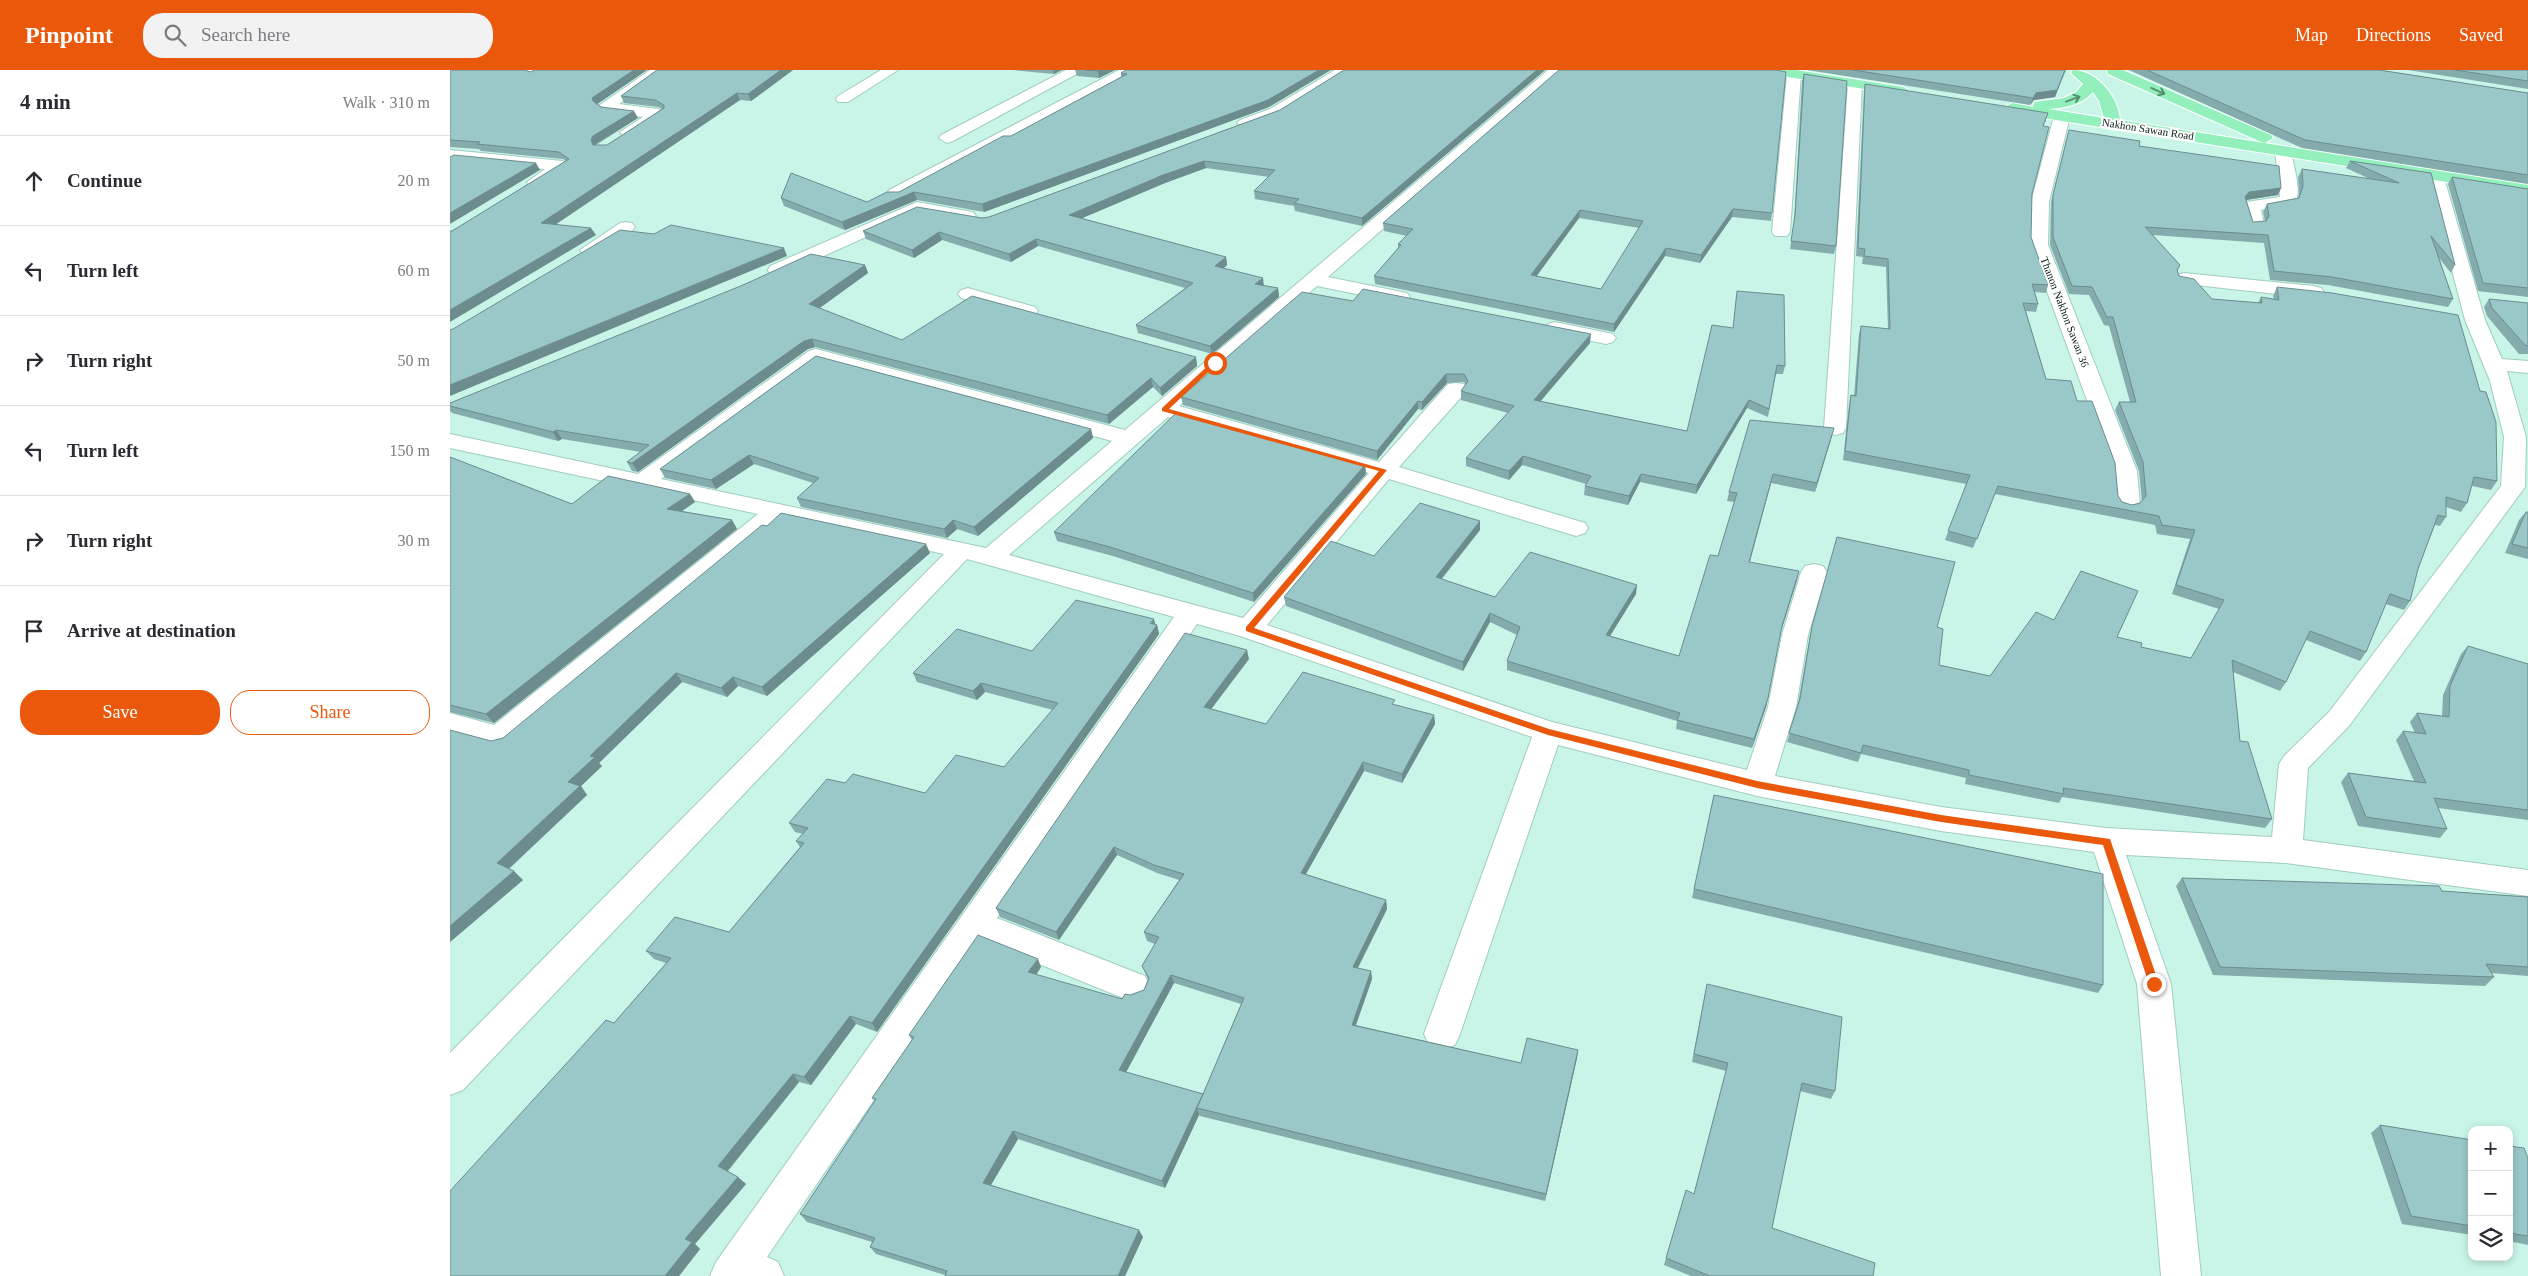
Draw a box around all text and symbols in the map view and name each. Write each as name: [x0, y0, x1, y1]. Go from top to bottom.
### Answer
search box: [143, 13, 493, 58]
icon: search: [161, 21, 189, 49]
text: Pinpoint: [25, 22, 113, 48]
text: Search here: [201, 24, 290, 45]
text: Map: [2295, 25, 2328, 45]
text: Directions: [2356, 25, 2431, 45]
text: Saved: [2459, 25, 2503, 45]
one-way arrow: [2150, 86, 2165, 96]
text: 4 min: [20, 90, 71, 114]
text: Walk · 310 m: [343, 94, 430, 111]
one-way arrow: [2065, 94, 2080, 103]
street label: Nakhon Sawan Road: [2101, 116, 2195, 142]
icon: ahead: [20, 167, 48, 195]
text: Continue: [67, 170, 142, 191]
text: 20 m: [398, 172, 430, 189]
street label: Thanon Nakhon Sawan 36: [2038, 255, 2092, 369]
icon: left: [20, 257, 48, 285]
text: Turn left: [67, 260, 139, 281]
text: 60 m: [398, 262, 430, 279]
icon: right: [20, 347, 48, 375]
text: Turn right: [67, 350, 152, 371]
text: 50 m: [398, 352, 430, 369]
route start: [1204, 352, 1227, 375]
icon: left: [20, 437, 48, 465]
text: Turn left: [67, 440, 139, 461]
text: 150 m: [390, 442, 430, 459]
icon: right: [20, 527, 48, 555]
text: Turn right: [67, 530, 152, 551]
text: 30 m: [398, 532, 430, 549]
icon: arrive: [20, 617, 48, 645]
text: Arrive at destination: [67, 620, 236, 641]
button: Save: [20, 690, 220, 735]
button: Share: [230, 690, 430, 735]
route end: [2143, 973, 2166, 996]
map controls: [2468, 1126, 2513, 1261]
button: +: [2468, 1126, 2513, 1171]
button: −: [2468, 1171, 2513, 1216]
button: layers: [2468, 1216, 2513, 1261]

